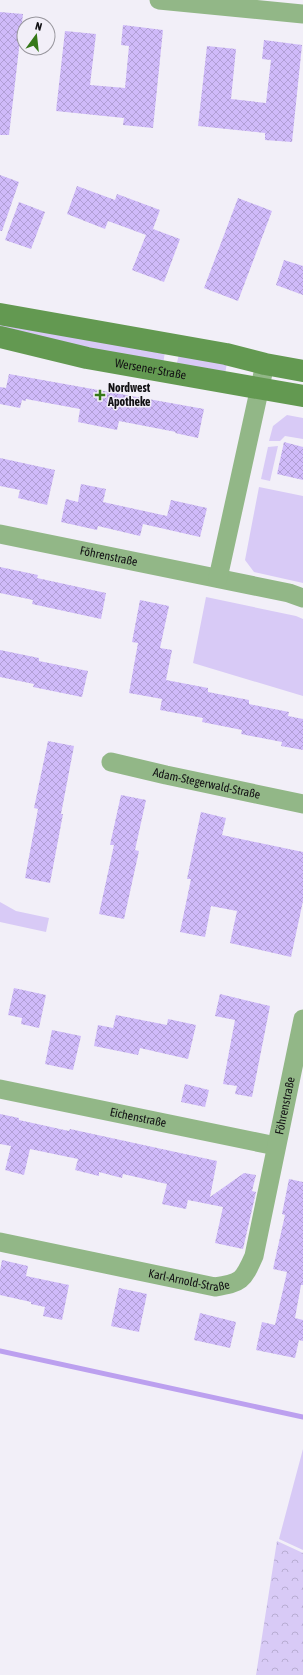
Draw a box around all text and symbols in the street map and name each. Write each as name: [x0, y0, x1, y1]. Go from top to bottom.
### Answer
north arrow: [16, 16, 56, 56]
text: N: [34, 20, 43, 33]
street label: Wersener Straße: [114, 356, 187, 382]
place label: Nordwest Apotheke: [107, 381, 151, 409]
marker: Nordwest Apotheke: [95, 390, 105, 400]
street label: Föhrenstraße: [79, 543, 139, 569]
street label: Adam-Stegerwald-Straße: [151, 765, 262, 802]
street label: Föhrenstraße: [272, 1076, 298, 1136]
street label: Eichenstraße: [109, 1105, 167, 1130]
street label: Karl-Arnold-Straße: [147, 1266, 231, 1294]

